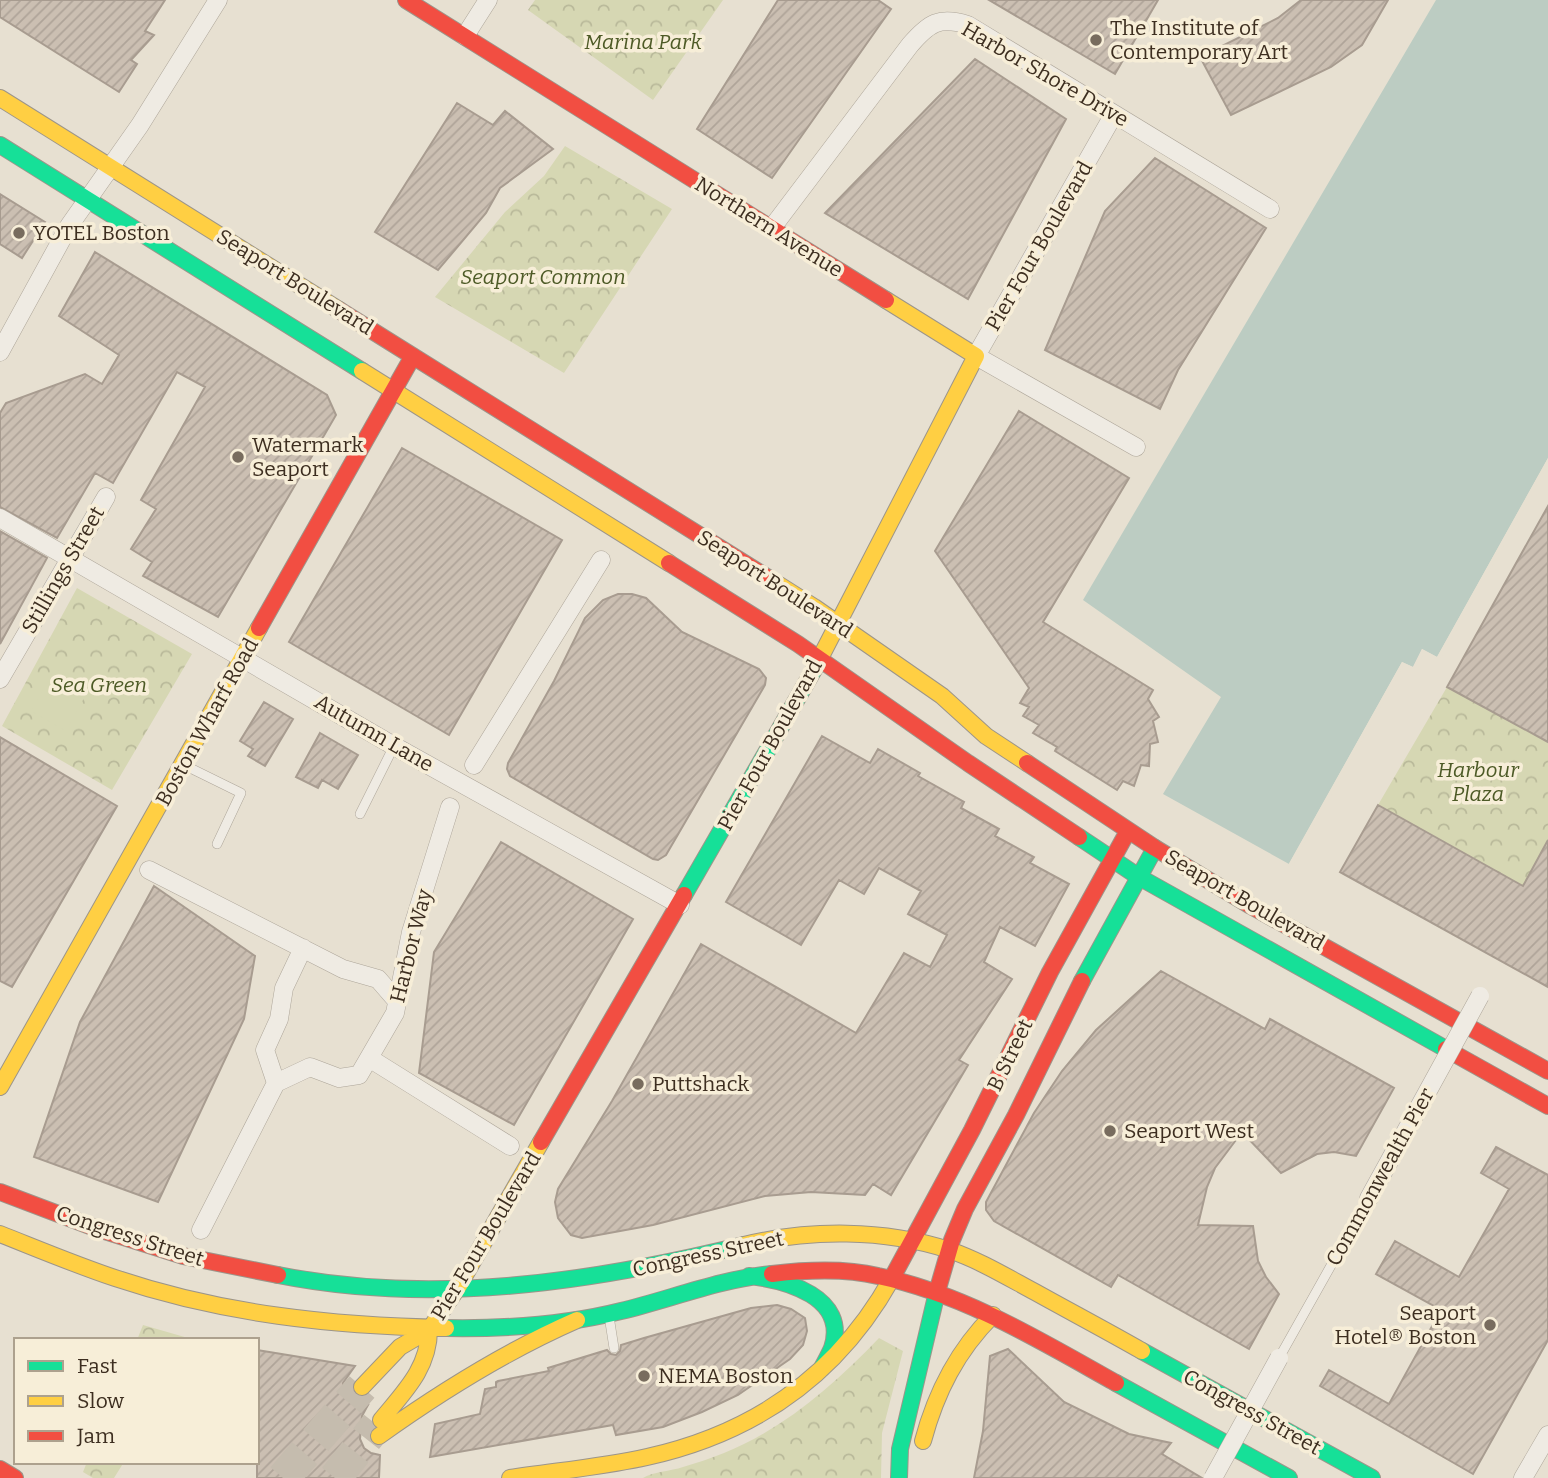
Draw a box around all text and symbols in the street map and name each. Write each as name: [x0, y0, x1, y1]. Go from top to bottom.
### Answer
place label: The Institute of Contemporary Art: [1110, 15, 1288, 65]
street label: Harbor Shore Drive: [957, 16, 1133, 132]
park label: Marina Park: [584, 29, 702, 55]
marker: The Institute of Contemporary Art: [1088, 32, 1104, 48]
street label: Pier Four Boulevard: [980, 156, 1098, 336]
street label: Northern Avenue: [690, 171, 848, 283]
place label: YOTEL Boston: [33, 220, 170, 246]
street label: Seaport Boulevard: [212, 223, 378, 341]
marker: YOTEL Boston: [11, 225, 27, 241]
park label: Seaport Common: [460, 264, 626, 290]
place label: Watermark Seaport: [252, 432, 363, 482]
marker: Watermark Seaport: [230, 449, 246, 465]
street label: Stillings Street: [16, 501, 110, 638]
street label: Seaport Boulevard: [692, 524, 858, 644]
street label: Boston Wharf Road: [150, 633, 264, 811]
street label: Pier Four Boulevard: [712, 655, 828, 835]
park label: Sea Green: [51, 672, 147, 698]
street label: Autumn Lane: [310, 688, 438, 778]
park label: Harbour Plaza: [1437, 757, 1520, 807]
street label: Seaport Boulevard: [1161, 844, 1329, 956]
street label: Harbor Way: [384, 886, 438, 1006]
street label: B Street: [981, 1014, 1039, 1095]
place label: Puttshack: [652, 1071, 749, 1097]
marker: Puttshack: [630, 1076, 646, 1092]
street label: Commonwealth Pier: [1320, 1084, 1440, 1270]
place label: Seaport West: [1124, 1118, 1254, 1144]
marker: Seaport West: [1102, 1123, 1118, 1139]
street label: Pier Four Boulevard: [425, 1147, 547, 1325]
street label: Congress Street: [53, 1200, 207, 1272]
street label: Congress Street: [630, 1225, 786, 1283]
place label: Seaport Hotel® Boston: [1335, 1300, 1476, 1350]
marker: Seaport Hotel® Boston: [1482, 1317, 1498, 1333]
legend: [14, 1338, 259, 1464]
text: Fast: [77, 1353, 118, 1379]
place label: NEMA Boston: [658, 1363, 793, 1389]
street label: Congress Street: [1179, 1363, 1326, 1461]
marker: NEMA Boston: [636, 1368, 652, 1384]
text: Slow: [77, 1388, 124, 1414]
text: Jam: [76, 1423, 115, 1449]

